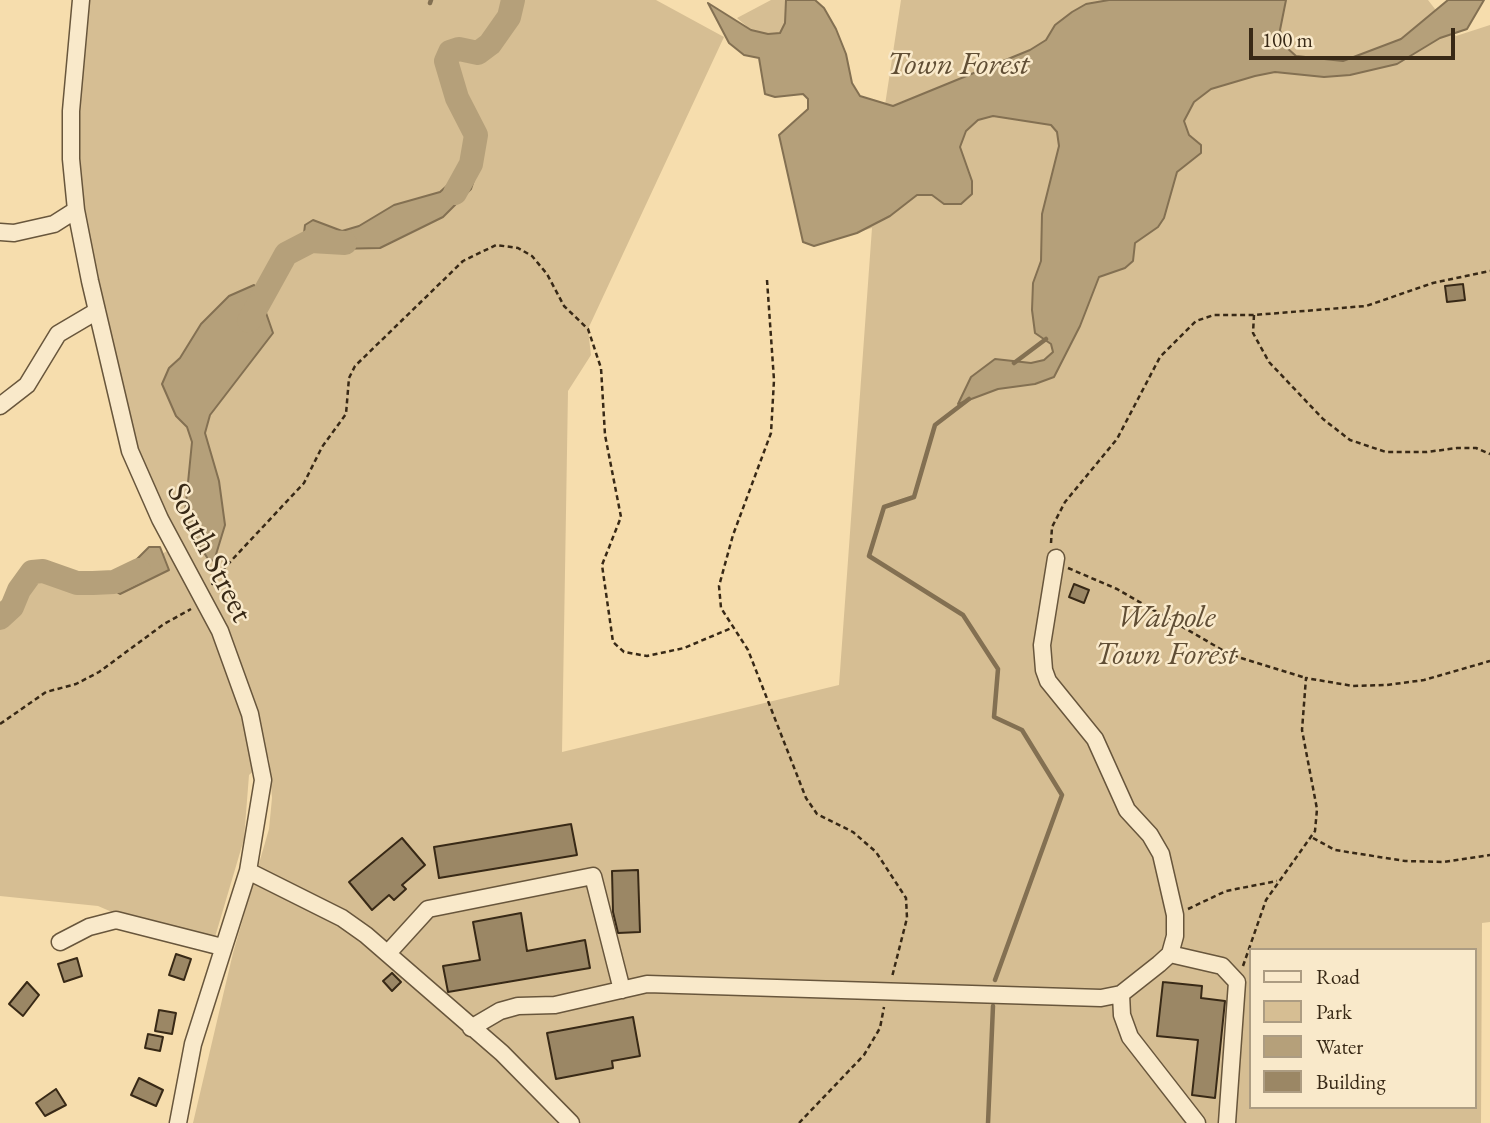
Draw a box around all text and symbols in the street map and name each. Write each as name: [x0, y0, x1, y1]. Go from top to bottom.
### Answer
scale bar: [1252, 14, 1458, 58]
text: 100 m: [1262, 26, 1313, 53]
park label: Town Forest: [887, 46, 1029, 84]
street label: South Street: [158, 477, 260, 629]
park label: Walpole Town Forest: [1095, 599, 1237, 674]
legend: [1248, 948, 1476, 1109]
text: Road: [1316, 963, 1360, 990]
text: Park: [1316, 998, 1352, 1025]
text: Water: [1316, 1033, 1363, 1060]
text: Building: [1316, 1068, 1386, 1095]

